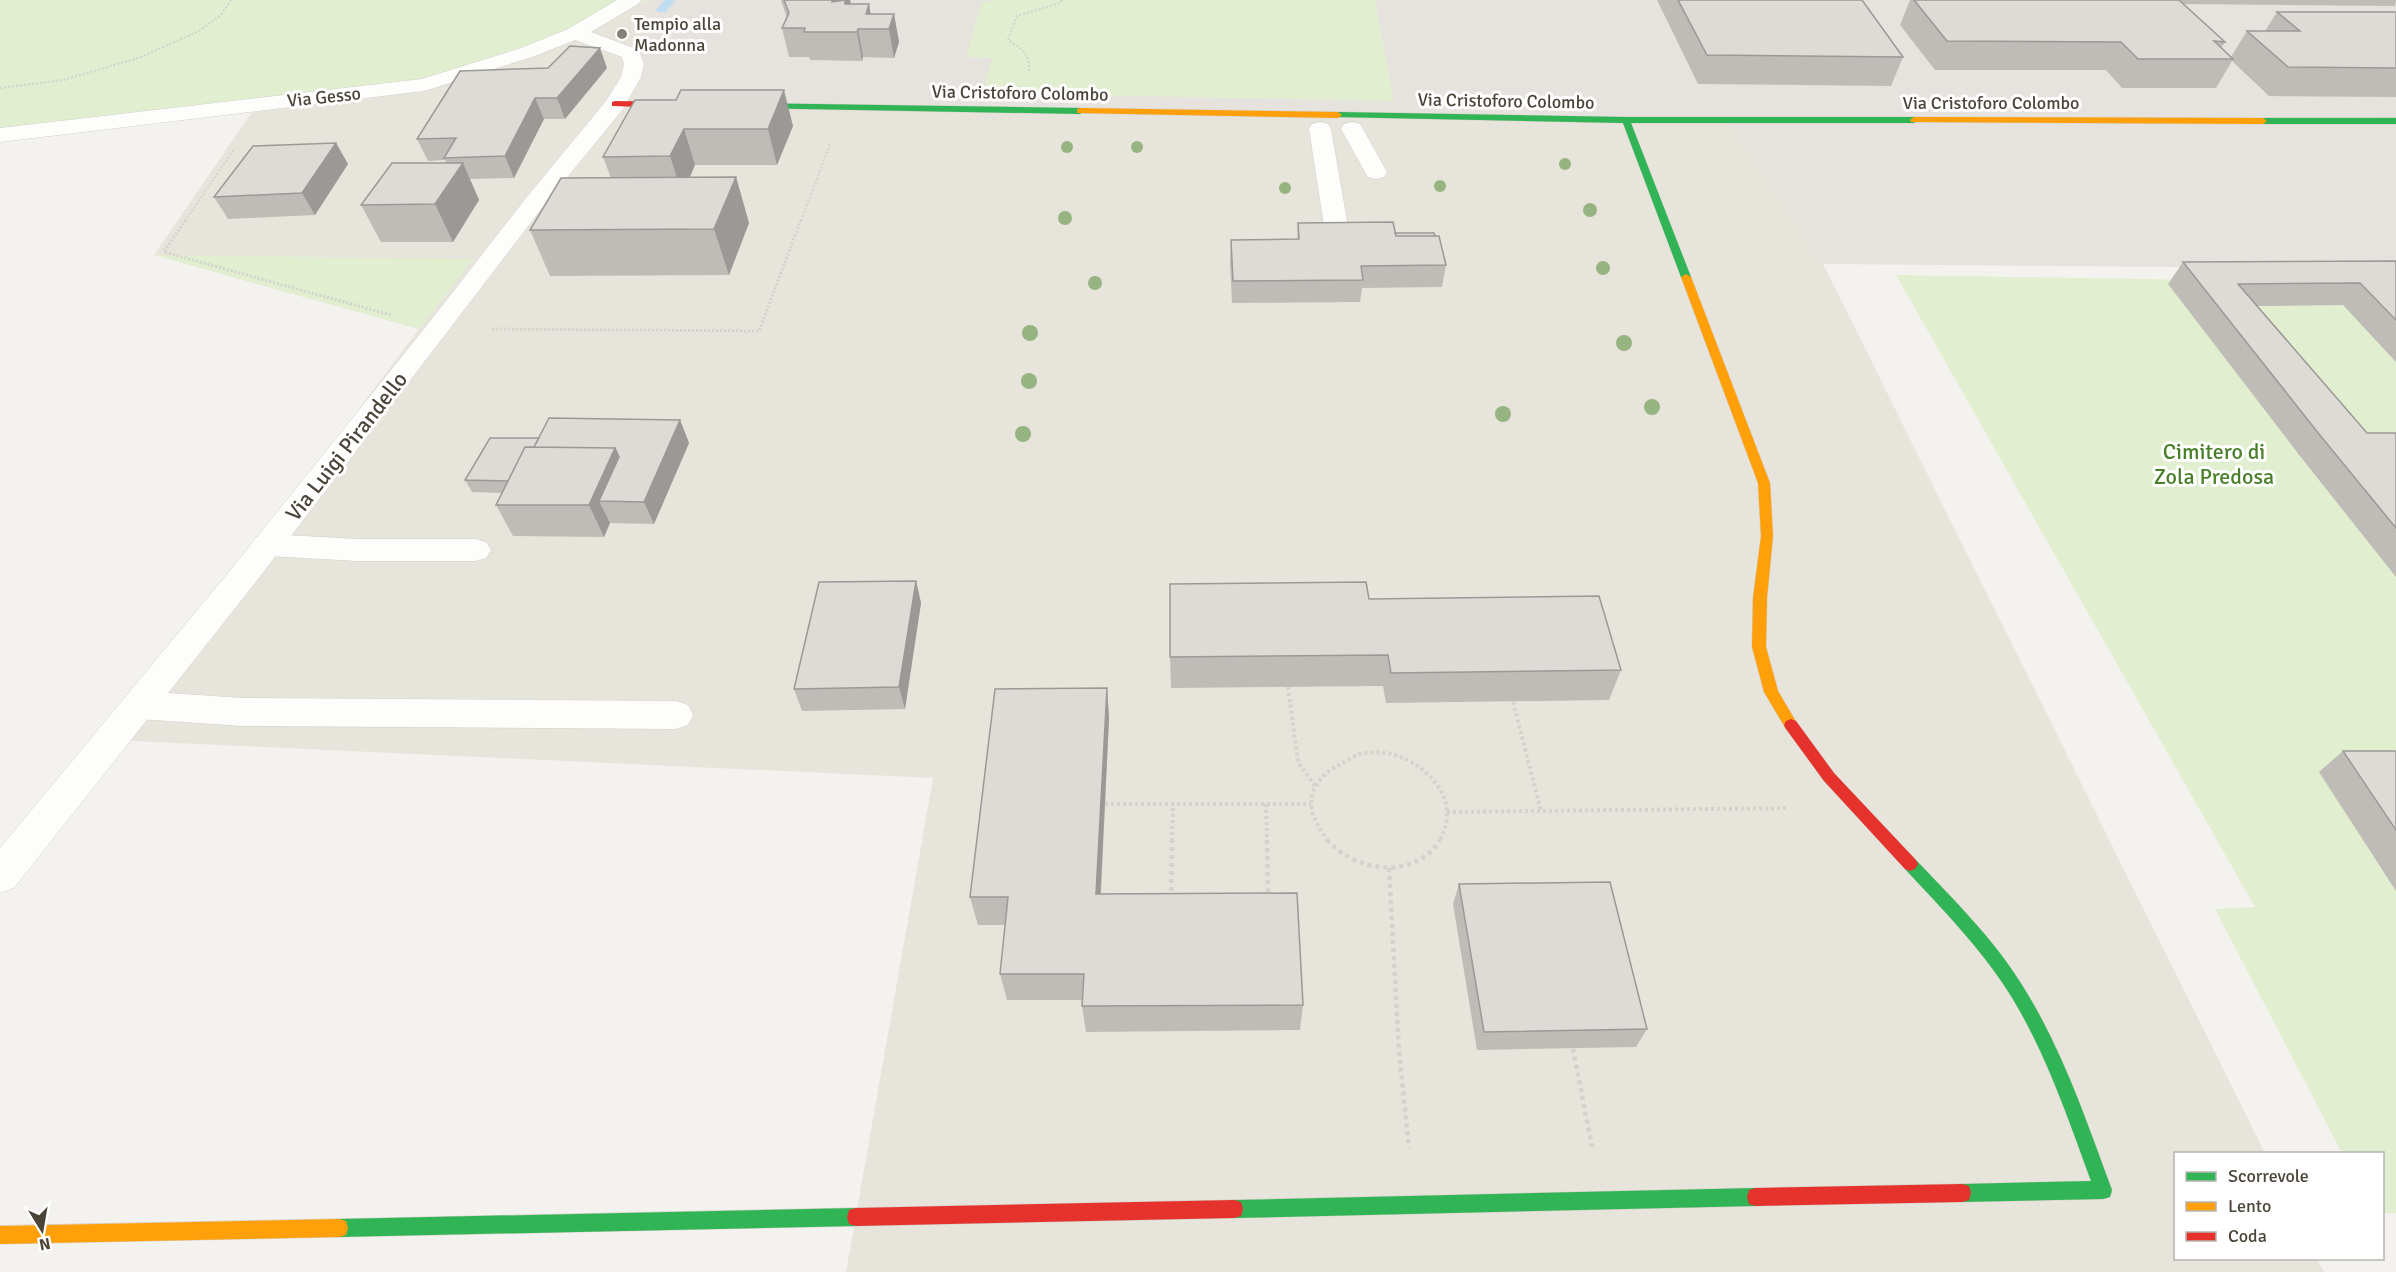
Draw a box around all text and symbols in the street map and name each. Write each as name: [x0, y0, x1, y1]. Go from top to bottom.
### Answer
place label: Tempio alla Madonna: [634, 13, 721, 56]
marker: Tempio alla Madonna: [615, 27, 629, 41]
street label: Via Cristoforo Colombo: [931, 80, 1109, 106]
street label: Via Gesso: [286, 82, 362, 112]
street label: Via Cristoforo Colombo: [1417, 88, 1595, 114]
street label: Via Cristoforo Colombo: [1903, 92, 2079, 114]
street label: Via Luigi Pirandello: [280, 366, 413, 526]
park label: Cimitero di Zola Predosa: [2154, 438, 2274, 490]
legend: [2174, 1152, 2384, 1260]
text: Scorrevole: [2228, 1165, 2309, 1187]
text: Lento: [2228, 1195, 2271, 1217]
north arrow: [12, 1200, 72, 1260]
text: Coda: [2228, 1225, 2267, 1247]
text: N: [37, 1233, 52, 1255]

